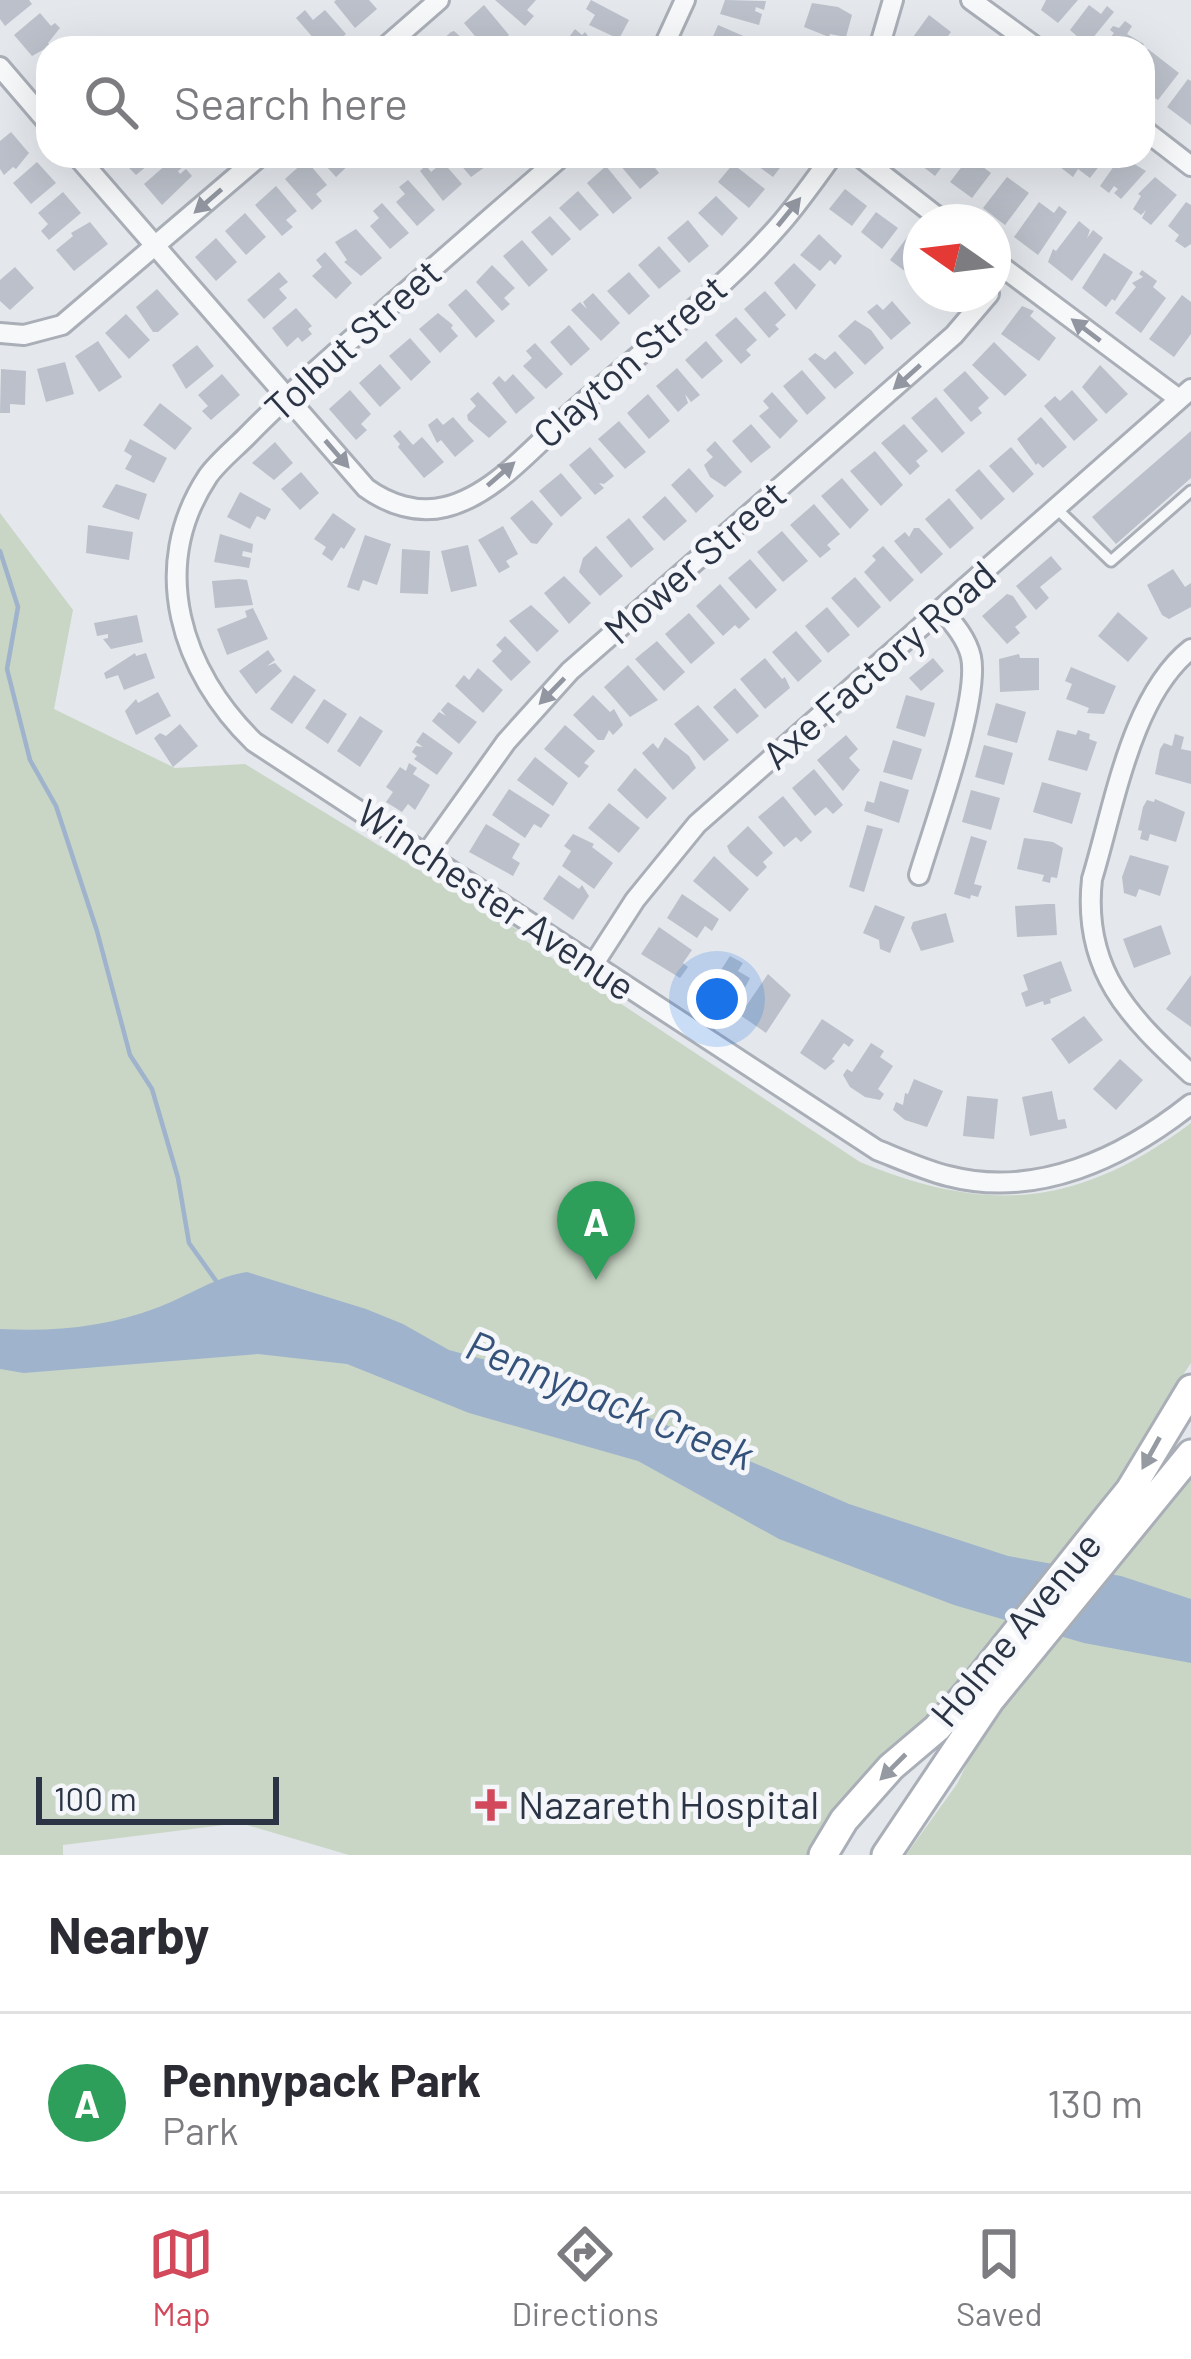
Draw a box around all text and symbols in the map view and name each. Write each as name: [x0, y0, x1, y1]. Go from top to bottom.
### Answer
search box: [36, 36, 1155, 168]
icon: search: [78, 69, 144, 135]
text: Search here: [174, 75, 408, 129]
one-way arrow: [193, 187, 223, 214]
one-way arrow: [776, 197, 801, 228]
north arrow: [903, 204, 1011, 312]
street label: Tolbut Street: [254, 248, 450, 430]
street label: Clayton Street: [523, 263, 735, 456]
one-way arrow: [1070, 318, 1102, 342]
one-way arrow: [892, 363, 922, 390]
one-way arrow: [323, 439, 350, 469]
one-way arrow: [486, 462, 516, 488]
street label: Mower Street: [594, 469, 794, 652]
street label: Axe Factory Road: [752, 550, 1004, 778]
one-way arrow: [538, 676, 566, 705]
street label: Winchester Avenue: [349, 788, 645, 1009]
your location: [687, 969, 747, 1029]
pin: A: [557, 1181, 635, 1280]
water label: Pennypack Creek: [460, 1318, 762, 1480]
one-way arrow: [1141, 1436, 1162, 1470]
street label: Holme Avenue: [920, 1521, 1110, 1735]
one-way arrow: [879, 1753, 907, 1781]
scale bar: [36, 1771, 279, 1824]
text: 100 m: [54, 1778, 137, 1818]
place label: Nazareth Hospital: [518, 1780, 819, 1827]
marker: Nazareth Hospital: [475, 1789, 507, 1821]
text: Nearby: [48, 1903, 209, 1964]
text: Pennypack Park: [162, 2052, 481, 2106]
text: A: [74, 2079, 100, 2126]
text: 130 m: [1047, 2079, 1143, 2126]
text: Park: [162, 2106, 239, 2153]
tab: Map: [148, 2221, 214, 2333]
tab: Directions: [511, 2221, 659, 2333]
tab: Saved: [956, 2221, 1043, 2333]

